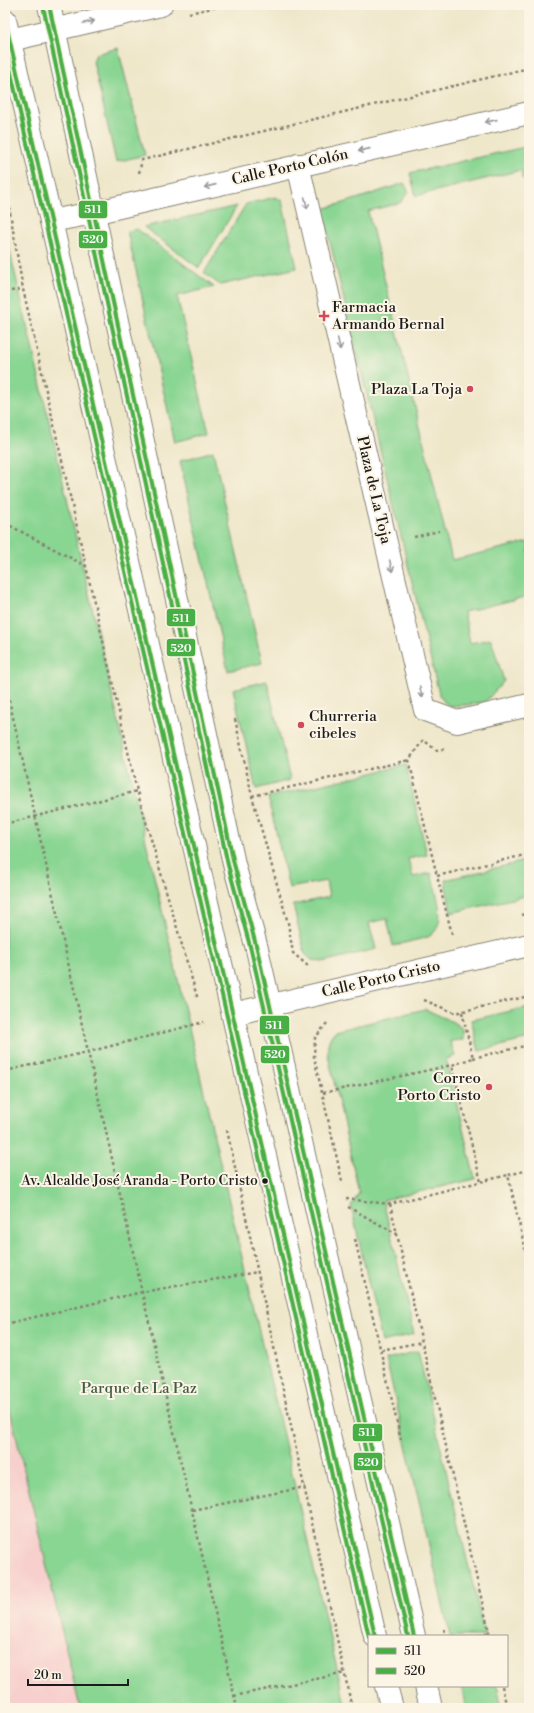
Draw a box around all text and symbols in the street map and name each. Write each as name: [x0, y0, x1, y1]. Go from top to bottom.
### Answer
one-way arrow: [82, 18, 95, 26]
one-way arrow: [485, 118, 498, 126]
street label: Calle Porto Colón: [230, 144, 350, 190]
one-way arrow: [358, 147, 371, 155]
one-way arrow: [204, 182, 217, 190]
one-way arrow: [303, 197, 311, 210]
line badge: 511: [78, 200, 108, 219]
text: 511: [84, 203, 103, 217]
line badge: 520: [78, 230, 108, 249]
text: 520: [82, 233, 104, 247]
place label: Farmacia Armando Bernal: [331, 298, 445, 334]
marker: Farmacia Armando Bernal: [319, 311, 329, 321]
one-way arrow: [336, 337, 344, 350]
place label: Plaza La Toja: [371, 380, 462, 399]
marker: Plaza La Toja: [465, 384, 475, 394]
street label: Plaza de La Toja: [352, 434, 396, 546]
one-way arrow: [388, 559, 396, 572]
line badge: 511: [166, 608, 196, 627]
text: 511: [172, 612, 191, 626]
line badge: 520: [166, 638, 196, 657]
text: 520: [170, 642, 192, 656]
one-way arrow: [417, 685, 425, 698]
place label: Churreria cibeles: [309, 707, 377, 743]
marker: Churreria cibeles: [296, 720, 306, 730]
street label: Calle Porto Cristo: [320, 956, 442, 1002]
line badge: 511: [259, 1015, 290, 1035]
text: 511: [265, 1019, 284, 1033]
line badge: 520: [260, 1045, 290, 1064]
text: 520: [264, 1048, 286, 1062]
place label: Correo Porto Cristo: [397, 1069, 481, 1105]
marker: Correo Porto Cristo: [484, 1082, 494, 1092]
place label: Av. Alcalde José Aranda - Porto Cristo: [20, 1172, 258, 1190]
marker: Av. Alcalde José Aranda - Porto Cristo: [260, 1176, 270, 1186]
park label: Parque de La Paz: [81, 1379, 197, 1398]
line badge: 511: [352, 1423, 383, 1442]
text: 511: [358, 1426, 377, 1440]
line badge: 520: [353, 1452, 383, 1471]
text: 520: [357, 1456, 379, 1470]
legend: [368, 1635, 508, 1687]
text: 511: [404, 1644, 422, 1659]
scale bar: [28, 1661, 128, 1687]
text: 520: [404, 1664, 425, 1679]
text: 20 m: [34, 1668, 62, 1683]

